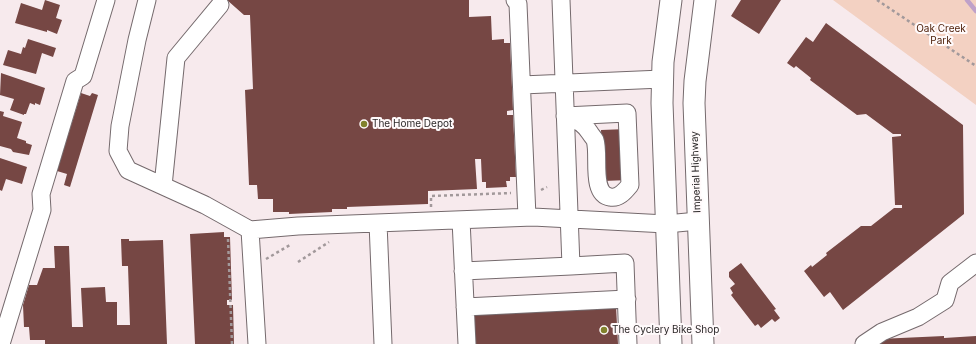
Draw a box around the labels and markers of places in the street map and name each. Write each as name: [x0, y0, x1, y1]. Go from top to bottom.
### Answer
place label: The Home Depot: [372, 118, 452, 130]
marker: The Home Depot: [359, 119, 369, 129]
place label: The Cyclery Bike Shop: [612, 324, 719, 336]
marker: The Cyclery Bike Shop: [599, 325, 609, 335]

